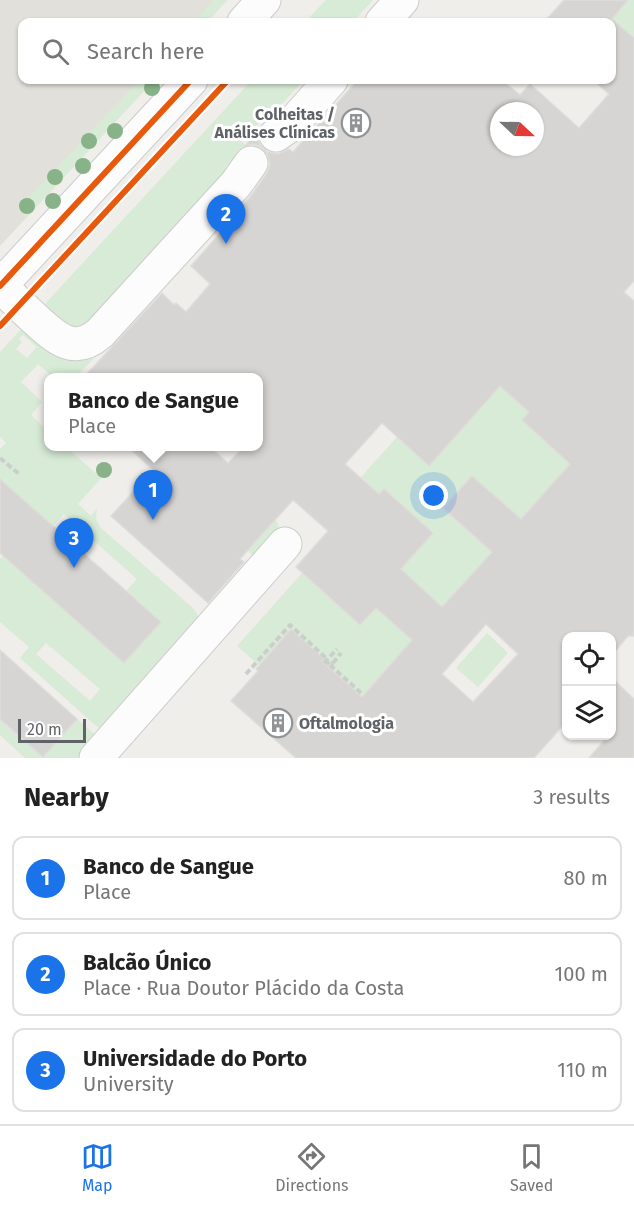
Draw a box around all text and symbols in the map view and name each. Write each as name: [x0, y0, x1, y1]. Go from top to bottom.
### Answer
search box: [18, 18, 616, 84]
icon: search: [39, 35, 72, 68]
text: Search here: [87, 38, 205, 65]
north arrow: [490, 102, 544, 156]
place label: Colheitas / Análises Clínicas: [213, 105, 335, 142]
building icon: Colheitas / Análises Clínicas: [340, 107, 372, 139]
pin: 2: [206, 194, 246, 244]
popup: [44, 373, 263, 451]
text: Banco de Sangue: [68, 387, 239, 414]
text: Place: [68, 414, 116, 438]
pin: 1: [134, 470, 172, 520]
your location: [419, 481, 448, 510]
pin: 3: [54, 518, 94, 568]
map controls: [562, 632, 616, 740]
button: locate: [562, 632, 616, 686]
button: layers: [562, 686, 616, 740]
building icon: Oftalmologia: [262, 707, 294, 739]
place label: Oftalmologia: [299, 714, 394, 733]
scale bar: [18, 716, 86, 744]
text: 20 m: [27, 720, 62, 739]
text: Nearby: [24, 782, 109, 813]
text: 3 results: [533, 785, 610, 809]
text: Banco de Sangue: [83, 853, 254, 880]
text: 1: [41, 866, 50, 890]
text: 80 m: [563, 866, 608, 890]
text: Place: [83, 880, 131, 904]
text: Balcão Único: [83, 949, 211, 976]
text: 2: [40, 962, 51, 986]
text: 100 m: [555, 962, 608, 986]
text: Place · Rua Doutor Plácido da Costa: [83, 976, 404, 1000]
text: Universidade do Porto: [83, 1045, 307, 1072]
text: 3: [40, 1058, 51, 1082]
text: 110 m: [557, 1058, 608, 1082]
text: University: [83, 1072, 174, 1096]
tab: Map: [81, 1140, 114, 1195]
tab: Directions: [275, 1140, 349, 1195]
tab: Saved: [510, 1140, 553, 1195]

